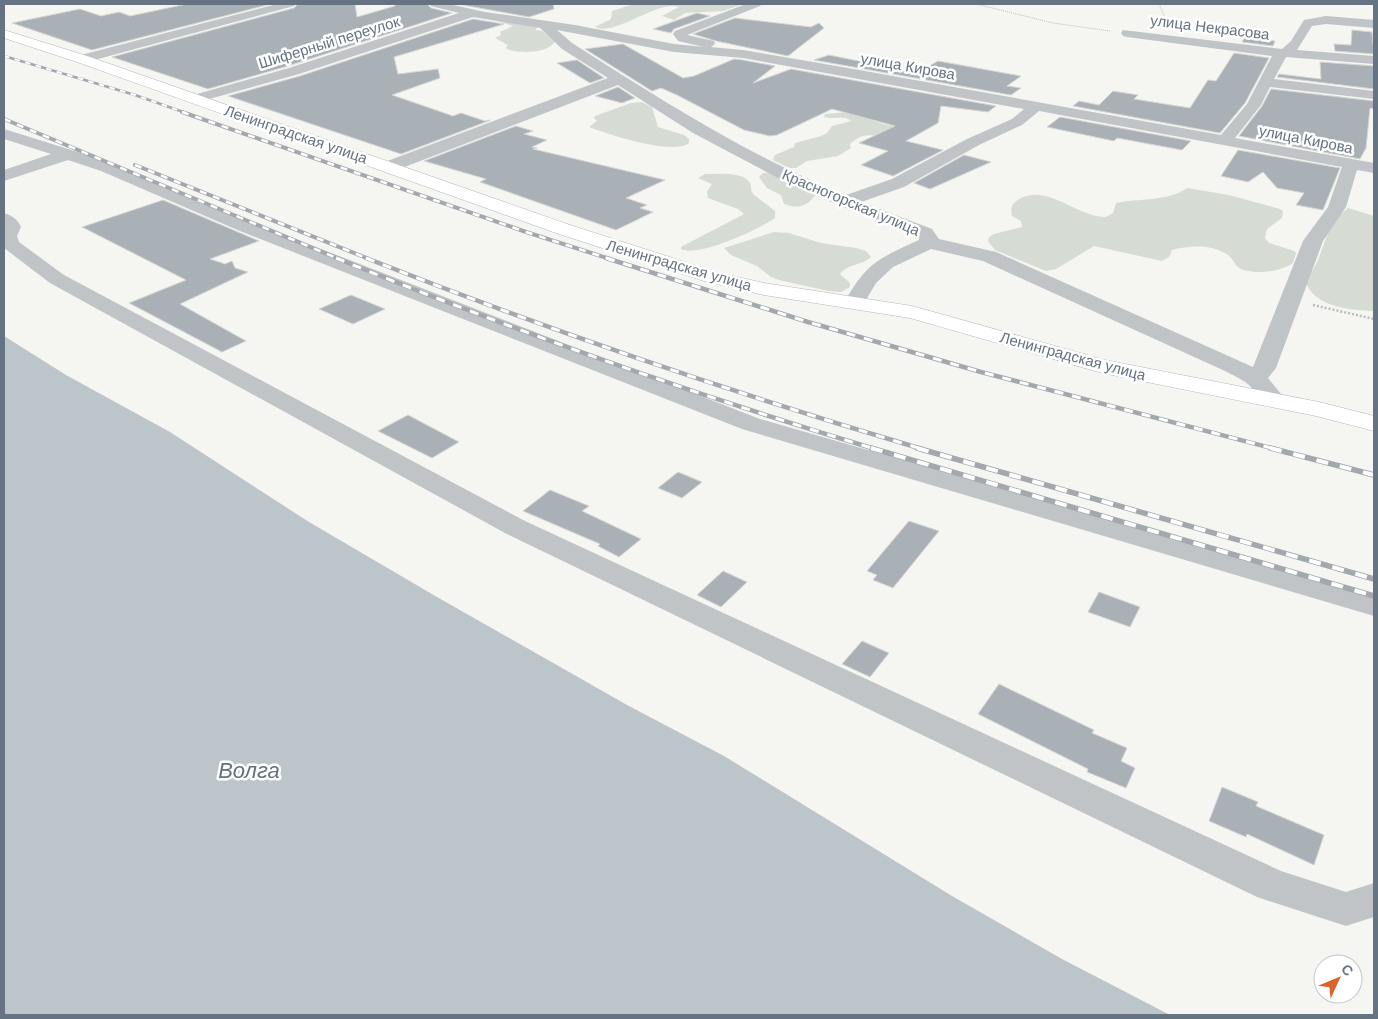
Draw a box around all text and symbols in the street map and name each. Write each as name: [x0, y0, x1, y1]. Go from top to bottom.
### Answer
street label: улица Некрасова: [1149, 11, 1271, 43]
street label: Шиферный переулок: [256, 12, 402, 72]
street label: улица Кирова: [860, 49, 957, 83]
street label: Ленинградская улица: [222, 101, 370, 167]
street label: улица Кирова: [1258, 122, 1355, 157]
street label: Красногорская улица: [780, 165, 923, 239]
street label: Ленинградская улица: [604, 236, 754, 294]
street label: Ленинградская улица: [998, 328, 1148, 384]
water label: Волга: [218, 758, 280, 783]
north arrow: [1313, 954, 1363, 1004]
text: С: [1338, 961, 1357, 979]

